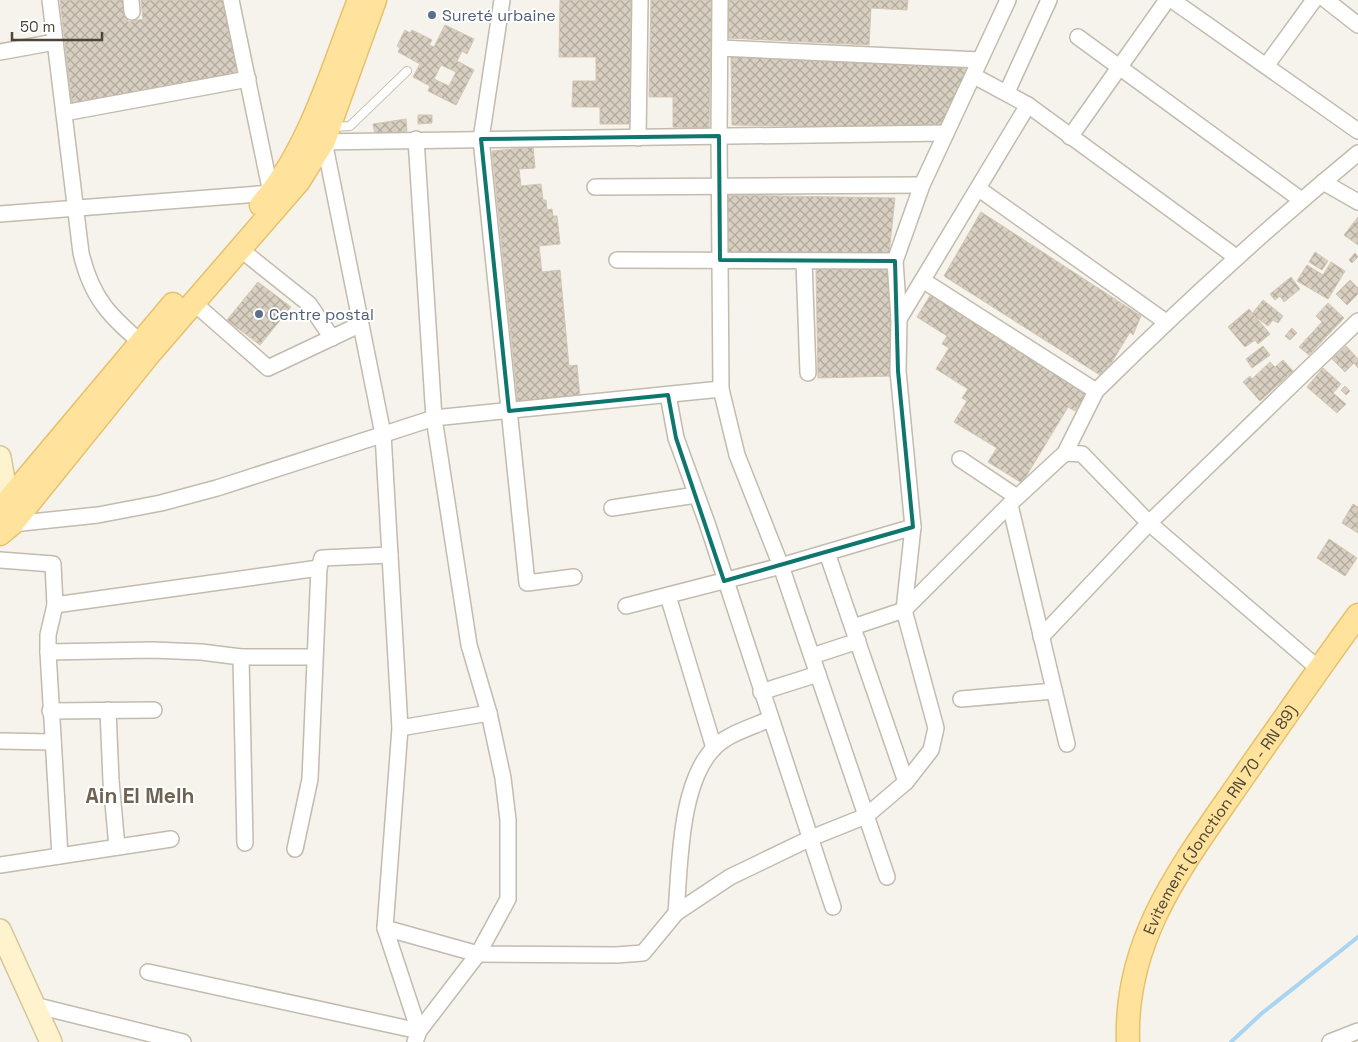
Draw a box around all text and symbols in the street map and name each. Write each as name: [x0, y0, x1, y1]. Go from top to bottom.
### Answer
place label: Sureté urbaine: [442, 5, 556, 26]
marker: Sureté urbaine: [426, 9, 438, 21]
scale bar: [12, 10, 102, 42]
text: 50 m: [20, 17, 55, 36]
place label: Centre postal: [269, 304, 374, 325]
marker: Centre postal: [253, 308, 265, 320]
street label: Evitement (Jonction RN 70 - RN 89): [1138, 700, 1301, 938]
district label: Ain El Melh: [86, 782, 194, 809]

